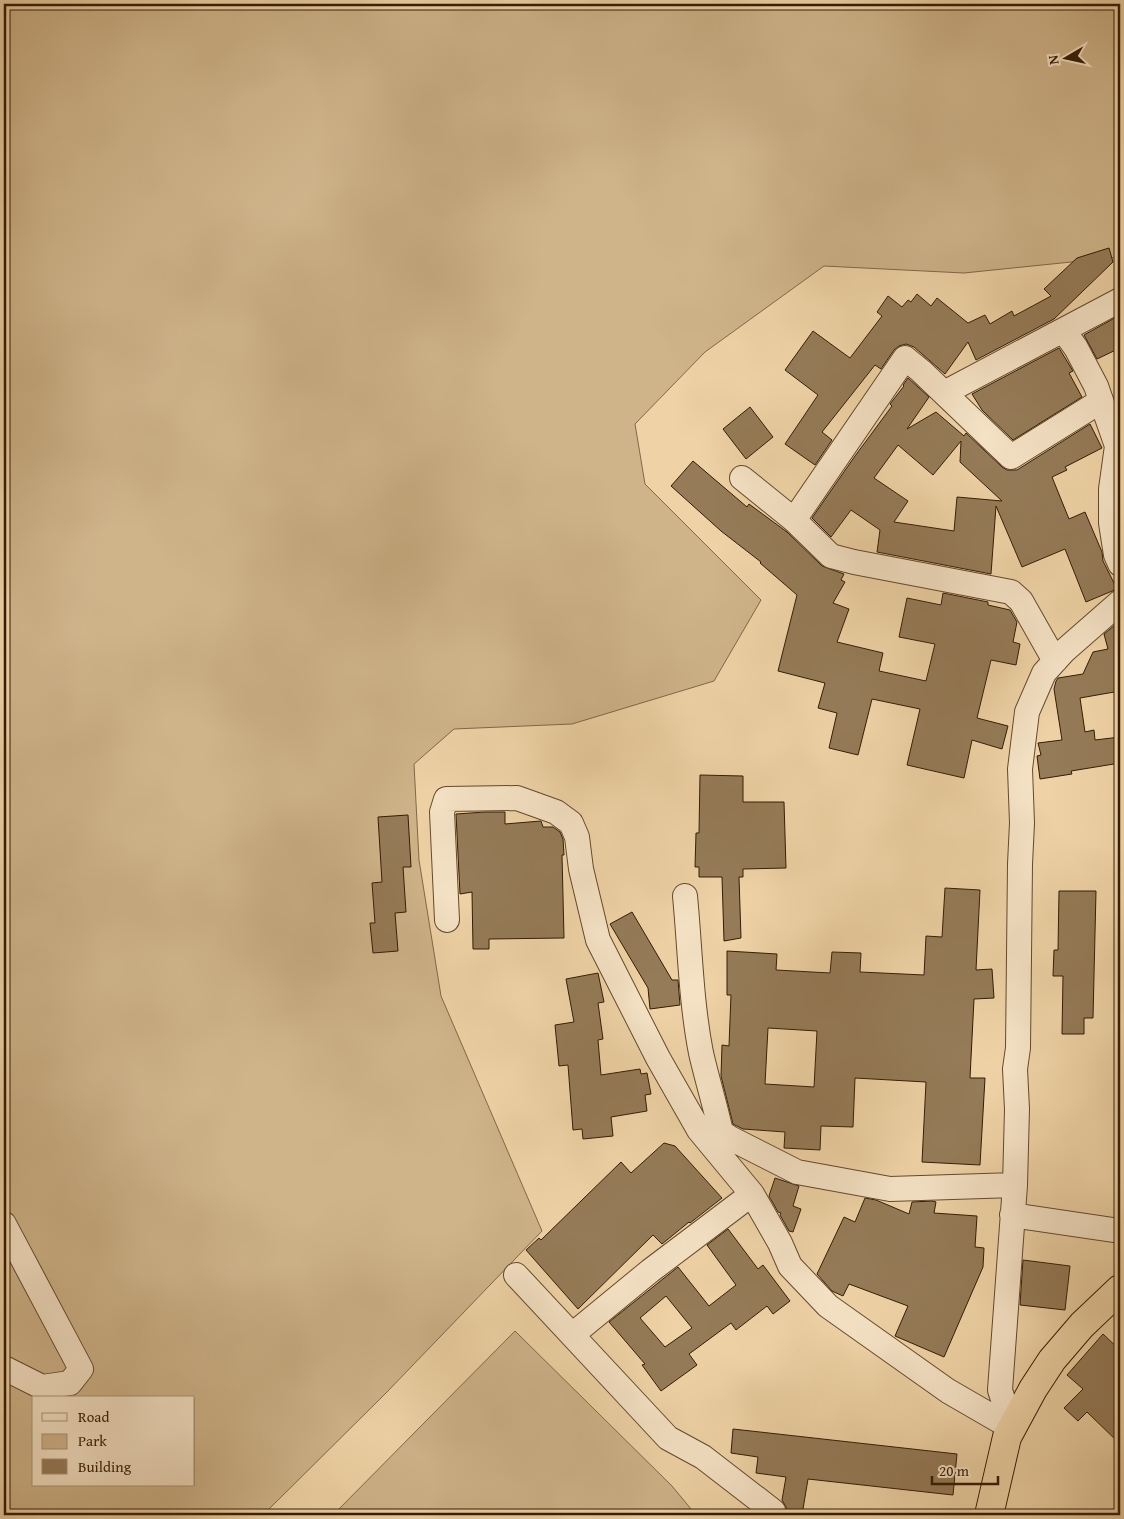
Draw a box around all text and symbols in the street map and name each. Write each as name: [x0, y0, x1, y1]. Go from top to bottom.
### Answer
north arrow: [1042, 32, 1092, 82]
text: N: [1042, 53, 1064, 66]
legend: [32, 1396, 195, 1486]
text: Road: [78, 1406, 109, 1427]
text: Park: [78, 1430, 107, 1451]
scale bar: [932, 1454, 998, 1486]
text: Building: [78, 1456, 132, 1477]
text: 20 m: [939, 1460, 970, 1481]

